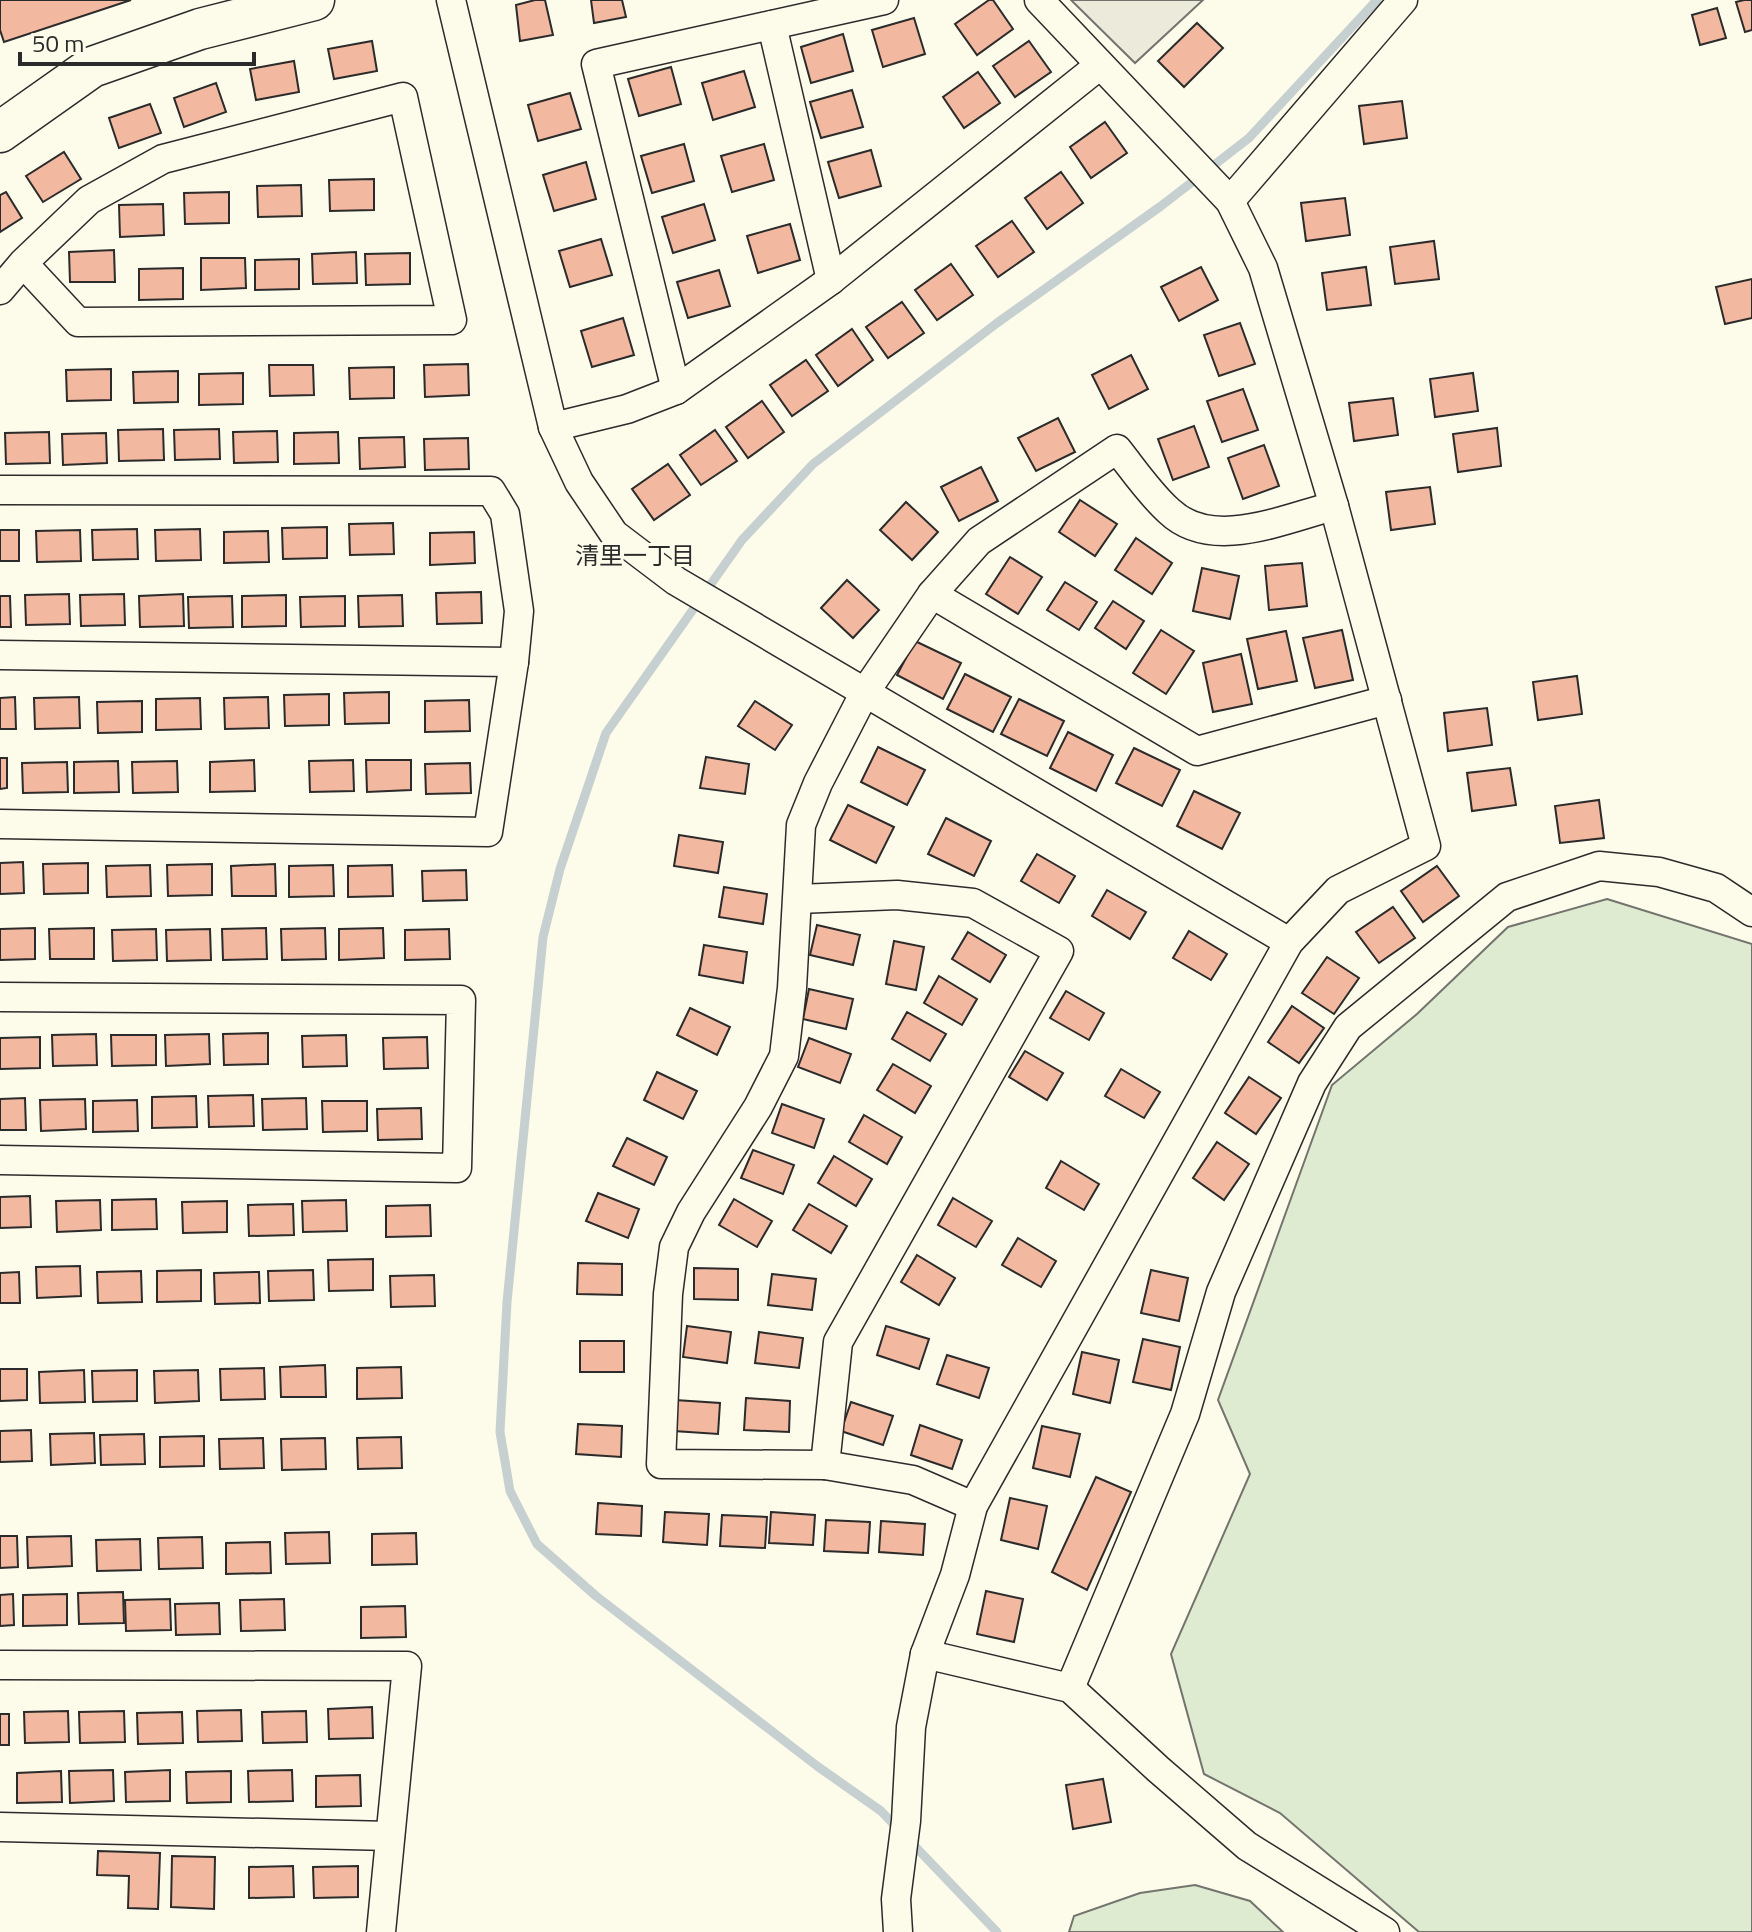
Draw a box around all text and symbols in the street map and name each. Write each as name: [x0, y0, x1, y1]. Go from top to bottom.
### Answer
scale bar: [20, 16, 254, 66]
text: 50 m: [32, 25, 84, 61]
district label: 清里一丁目: [575, 537, 695, 573]

